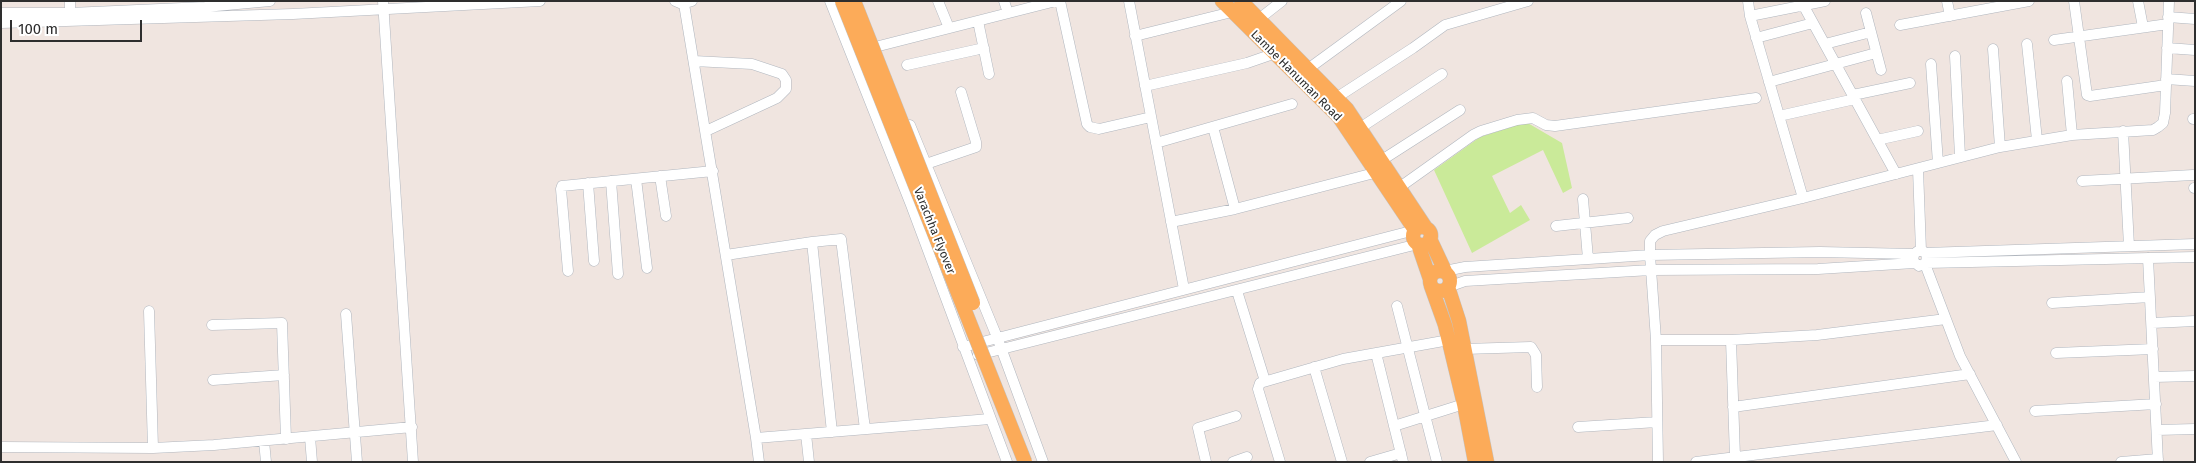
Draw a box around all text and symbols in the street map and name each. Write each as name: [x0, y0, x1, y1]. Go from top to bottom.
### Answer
scale bar: [12, 10, 145, 42]
text: 100 m: [18, 20, 58, 38]
street label: Lambe Hanuman Road: [1247, 27, 1345, 125]
street label: Varachha Flyover: [910, 186, 958, 276]

